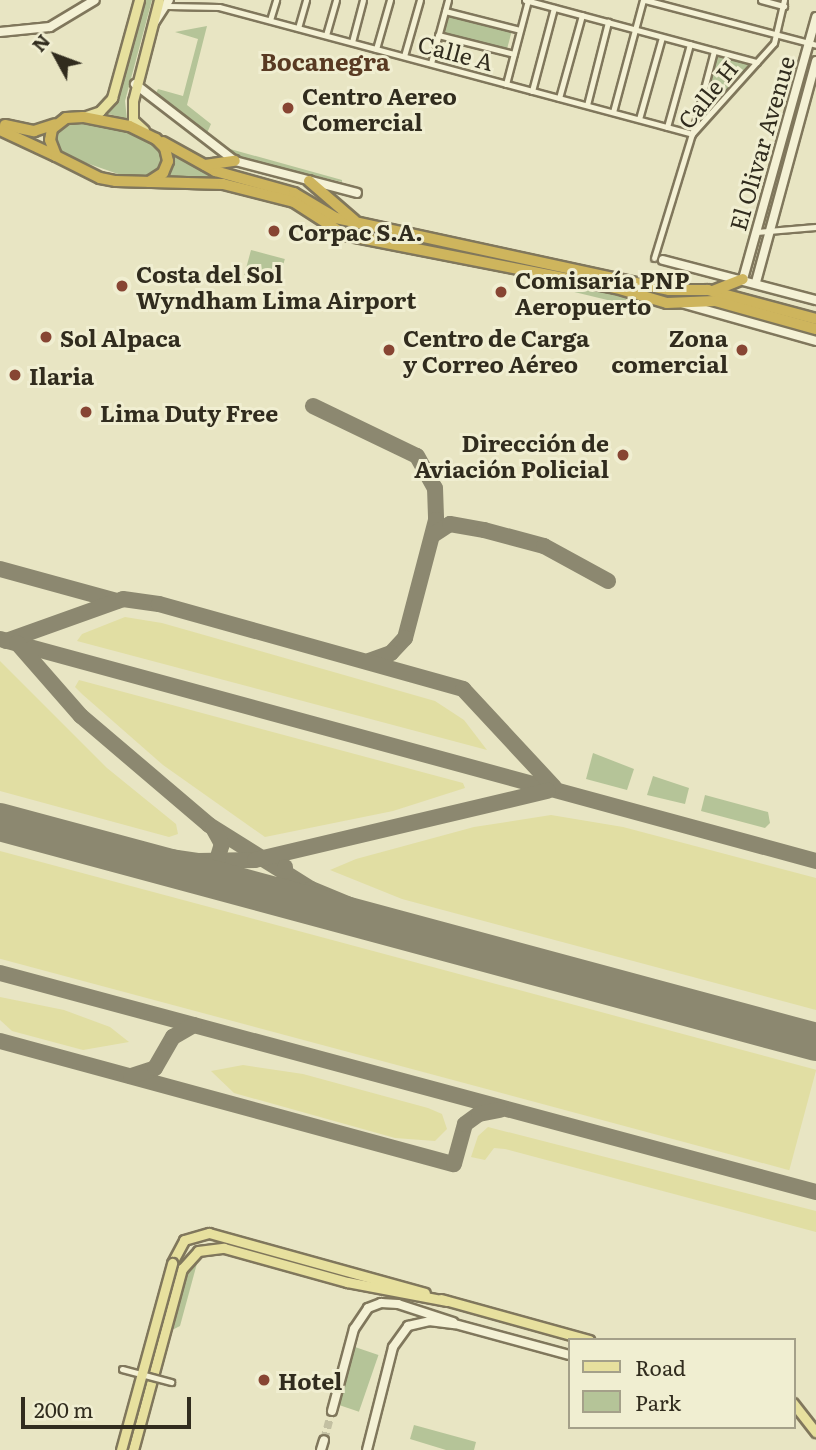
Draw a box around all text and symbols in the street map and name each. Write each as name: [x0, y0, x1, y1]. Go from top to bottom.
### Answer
north arrow: [21, 21, 91, 91]
text: N: [24, 27, 56, 57]
street label: Calle A: [415, 29, 497, 75]
district label: Bocanegra: [260, 47, 390, 75]
street label: El Olivar Avenue: [723, 52, 799, 234]
street label: Calle H: [671, 55, 743, 133]
place label: Centro Aereo Comercial: [302, 81, 457, 135]
marker: Centro Aereo Comercial: [280, 100, 296, 116]
place label: Corpac S.A.: [288, 217, 423, 245]
marker: Corpac S.A.: [266, 223, 282, 239]
place label: Costa del Sol Wyndham Lima Airport: [136, 259, 416, 313]
place label: Comisaría PNP Aeropuerto: [515, 265, 689, 319]
marker: Costa del Sol Wyndham Lima Airport: [114, 278, 130, 294]
marker: Comisaría PNP Aeropuerto: [493, 284, 509, 300]
place label: Sol Alpaca: [60, 323, 181, 351]
place label: Centro de Carga y Correo Aéreo: [403, 323, 590, 377]
place label: Zona comercial: [611, 323, 728, 377]
marker: Sol Alpaca: [38, 329, 54, 345]
marker: Centro de Carga y Correo Aéreo: [381, 342, 397, 358]
marker: Zona comercial: [734, 342, 750, 358]
place label: Ilaria: [29, 361, 94, 389]
marker: Ilaria: [7, 367, 23, 383]
place label: Lima Duty Free: [100, 398, 278, 426]
marker: Lima Duty Free: [78, 404, 94, 420]
place label: Dirección de Aviación Policial: [414, 428, 609, 482]
marker: Dirección de Aviación Policial: [615, 447, 631, 463]
legend: [568, 1338, 795, 1429]
text: Road: [635, 1351, 686, 1382]
place label: Hotel: [278, 1366, 342, 1394]
marker: Hotel: [256, 1372, 272, 1388]
scale bar: [24, 1384, 194, 1428]
text: Park: [635, 1386, 681, 1417]
text: 200 m: [34, 1393, 94, 1424]

